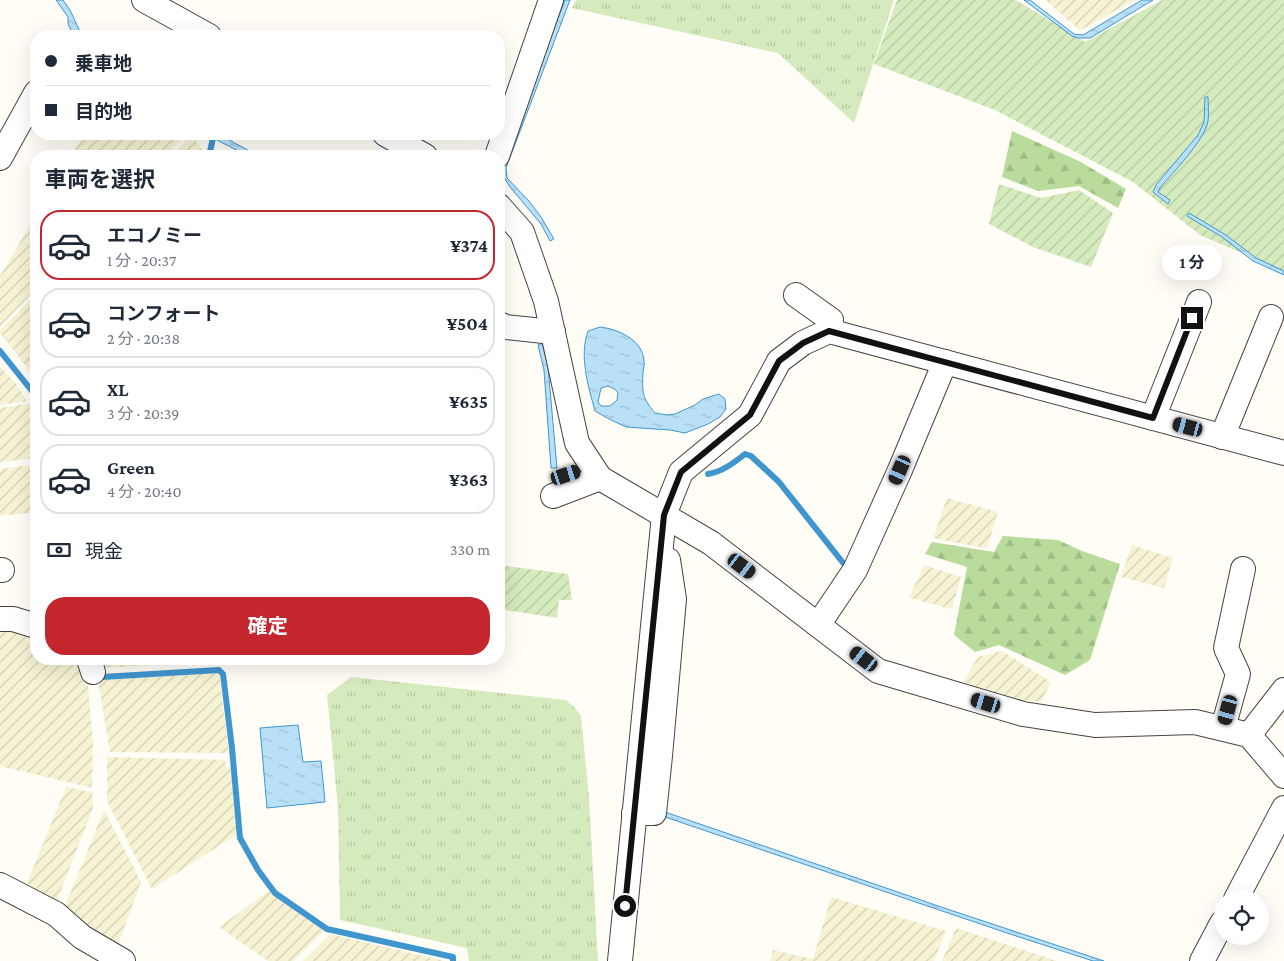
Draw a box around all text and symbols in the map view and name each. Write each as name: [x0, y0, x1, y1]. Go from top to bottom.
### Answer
text: 乗車地: [75, 53, 132, 74]
text: 目的地: [75, 101, 132, 122]
text: 車両を選択: [45, 167, 155, 192]
icon: car: [47, 223, 92, 268]
text: エコノミー: [107, 225, 202, 246]
text: ¥374: [450, 235, 488, 256]
callout: 1 分: [1162, 246, 1222, 280]
text: 1 分 · 20:37: [107, 252, 176, 269]
text: 1 分: [1179, 254, 1205, 271]
icon: car: [47, 301, 92, 346]
text: コンフォート: [107, 303, 220, 324]
route end: [1181, 307, 1203, 329]
text: ¥504: [447, 313, 488, 334]
text: 2 分 · 20:38: [107, 330, 180, 347]
icon: car: [47, 379, 92, 424]
text: XL: [107, 379, 129, 400]
text: ¥635: [449, 391, 488, 412]
text: 3 分 · 20:39: [107, 405, 179, 422]
car: [1171, 416, 1204, 438]
car: [887, 453, 912, 487]
icon: car: [47, 457, 92, 502]
text: Green: [107, 457, 155, 478]
car: [549, 463, 582, 487]
text: ¥363: [449, 469, 488, 490]
text: 4 分 · 20:40: [107, 483, 182, 500]
icon: cash: [45, 536, 73, 564]
text: 現金: [85, 541, 123, 562]
text: 330 m: [450, 541, 490, 558]
car: [725, 551, 758, 581]
button: 確定: [45, 597, 490, 655]
car: [847, 644, 880, 674]
car: [969, 691, 1002, 715]
car: [1216, 694, 1239, 726]
map controls: [1214, 890, 1269, 945]
button: locate: [1214, 890, 1269, 945]
route start: [614, 895, 636, 917]

